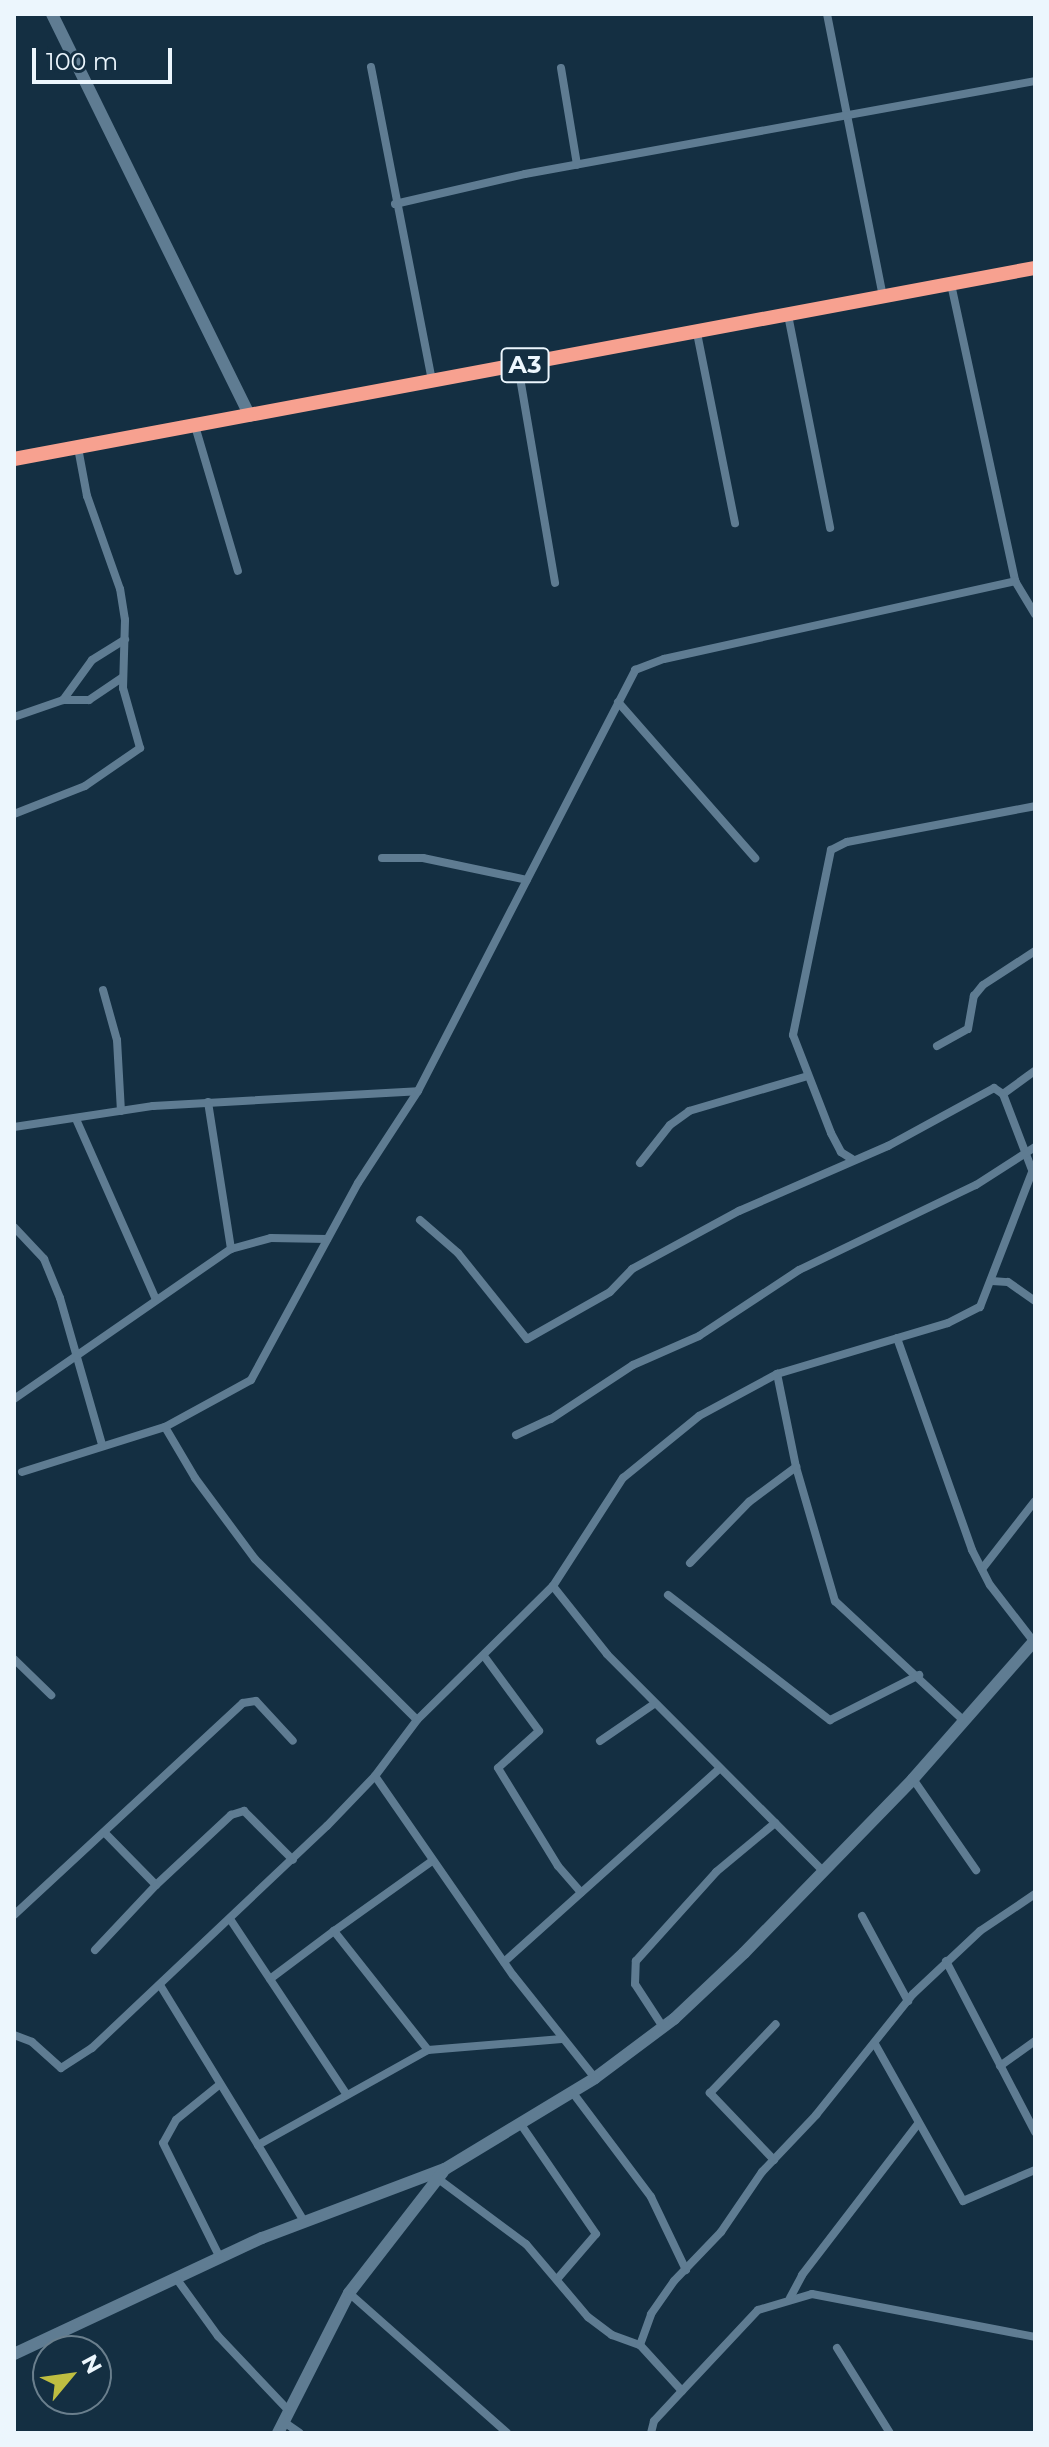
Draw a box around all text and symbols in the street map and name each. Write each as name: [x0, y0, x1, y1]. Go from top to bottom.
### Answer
scale bar: [36, 32, 176, 82]
text: 100 m: [46, 47, 118, 76]
road number: A3: [499, 345, 551, 385]
north arrow: [32, 2335, 112, 2415]
text: N: [76, 2350, 108, 2378]

